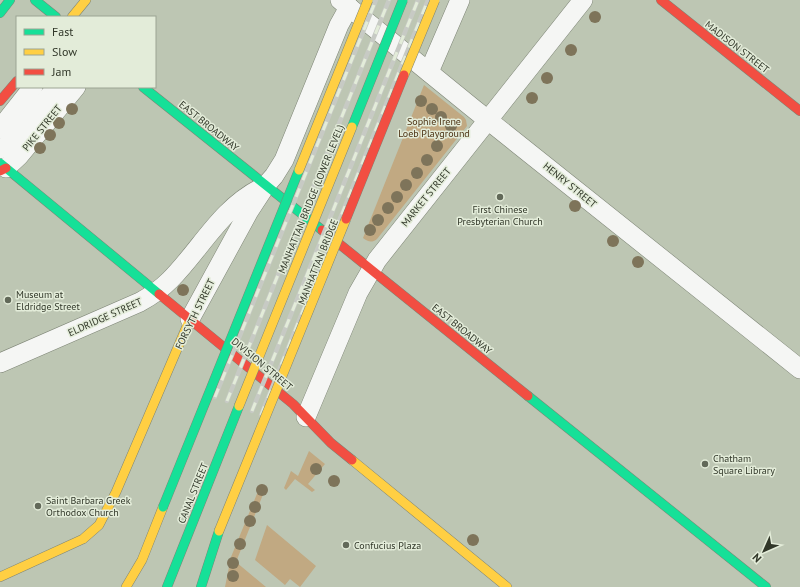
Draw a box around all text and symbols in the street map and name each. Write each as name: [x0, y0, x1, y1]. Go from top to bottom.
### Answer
legend: [16, 16, 156, 88]
street label: MADISON STREET: [702, 18, 772, 76]
text: Fast: [52, 24, 73, 39]
text: Slow: [52, 44, 77, 59]
text: Jam: [51, 64, 71, 79]
street label: EAST BROADWAY: [176, 98, 242, 154]
street label: PIKE STREET: [19, 102, 65, 154]
park label: Sophie Irene Loeb Playground: [398, 115, 470, 140]
street label: MANHATTAN BRIDGE (LOWER LEVEL): [276, 123, 346, 275]
street label: HENRY STREET: [541, 159, 600, 211]
street label: MARKET STREET: [398, 165, 454, 229]
marker: First Chinese Presbyterian Church: [495, 192, 505, 202]
place label: First Chinese Presbyterian Church: [457, 203, 543, 228]
street label: MANHATTAN BRIDGE: [295, 218, 341, 306]
street label: FORSYTH STREET: [172, 276, 218, 351]
place label: Museum at Eldridge Street: [16, 288, 80, 313]
marker: Museum at Eldridge Street: [3, 295, 13, 305]
street label: ELDRIDGE STREET: [66, 295, 144, 339]
street label: EAST BROADWAY: [429, 301, 495, 357]
street label: DIVISION STREET: [229, 335, 295, 394]
place label: Chatham Square Library: [713, 452, 775, 477]
marker: Chatham Square Library: [700, 459, 710, 469]
street label: CANAL STREET: [175, 460, 211, 525]
place label: Saint Barbara Greek Orthodox Church: [46, 494, 131, 519]
marker: Saint Barbara Greek Orthodox Church: [33, 501, 43, 511]
north arrow: [744, 531, 784, 571]
place label: Confucius Plaza: [354, 539, 421, 552]
marker: Confucius Plaza: [341, 540, 351, 550]
text: N: [749, 551, 764, 566]

